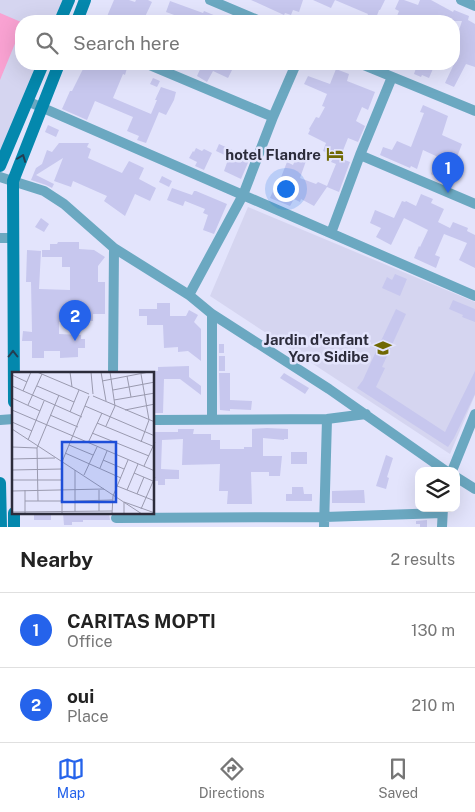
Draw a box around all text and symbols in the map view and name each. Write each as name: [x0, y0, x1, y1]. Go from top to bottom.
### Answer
search box: [15, 15, 460, 70]
icon: search: [33, 29, 61, 57]
text: Search here: [73, 32, 180, 54]
hotel icon: hotel Flandre: [325, 144, 345, 164]
place label: hotel Flandre: [225, 146, 321, 163]
pin: 1: [432, 152, 464, 193]
one-way arrow: [16, 154, 26, 163]
your location: [273, 176, 299, 202]
pin: 2: [59, 300, 91, 341]
place label: Jardin d'enfant Yoro Sidibe: [264, 331, 369, 365]
school or university icon: Jardin d'enfant Yoro Sidibe: [373, 338, 393, 358]
one-way arrow: [8, 349, 18, 357]
inset map: [12, 372, 155, 514]
map controls: [415, 467, 460, 512]
button: layers: [415, 467, 460, 512]
text: Nearby: [20, 547, 93, 572]
text: 2 results: [390, 550, 455, 569]
text: CARITAS MOPTI: [67, 610, 216, 632]
text: 1: [33, 621, 39, 640]
text: 130 m: [411, 621, 455, 640]
text: Office: [67, 632, 113, 651]
text: oui: [67, 685, 94, 707]
text: 2: [31, 696, 41, 715]
text: 210 m: [411, 696, 455, 715]
text: Place: [67, 707, 109, 726]
tab: Map: [57, 755, 85, 801]
tab: Directions: [199, 755, 265, 801]
tab: Saved: [378, 755, 418, 801]

